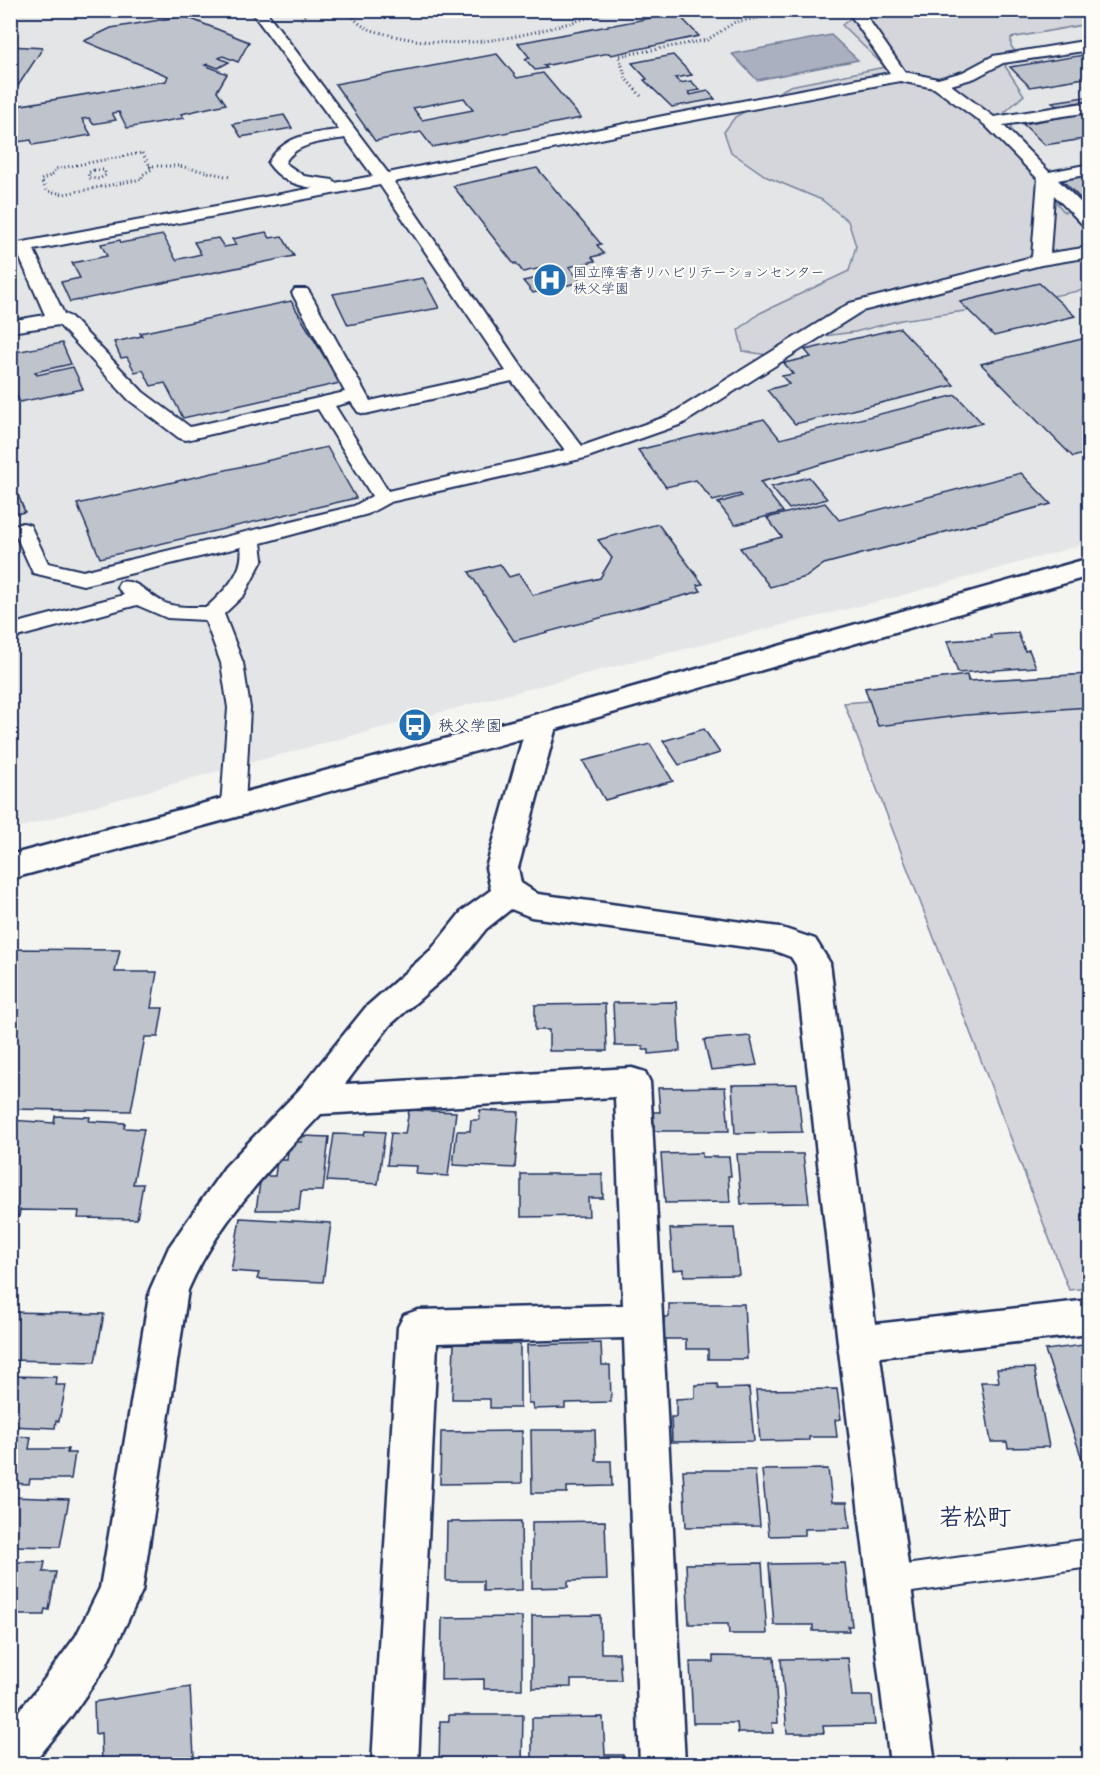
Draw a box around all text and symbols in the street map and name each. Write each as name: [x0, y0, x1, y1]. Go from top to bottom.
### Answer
hospital icon: 国立障害者リハビリテーションセンター 秩父学園: [532, 262, 568, 298]
place label: 国立障害者リハビリテーションセンター 秩父学園: [573, 264, 824, 297]
bus stop icon: 秩父学園: [397, 707, 433, 743]
place label: 秩父学園: [438, 716, 502, 736]
district label: 若松町: [939, 1503, 1011, 1532]

